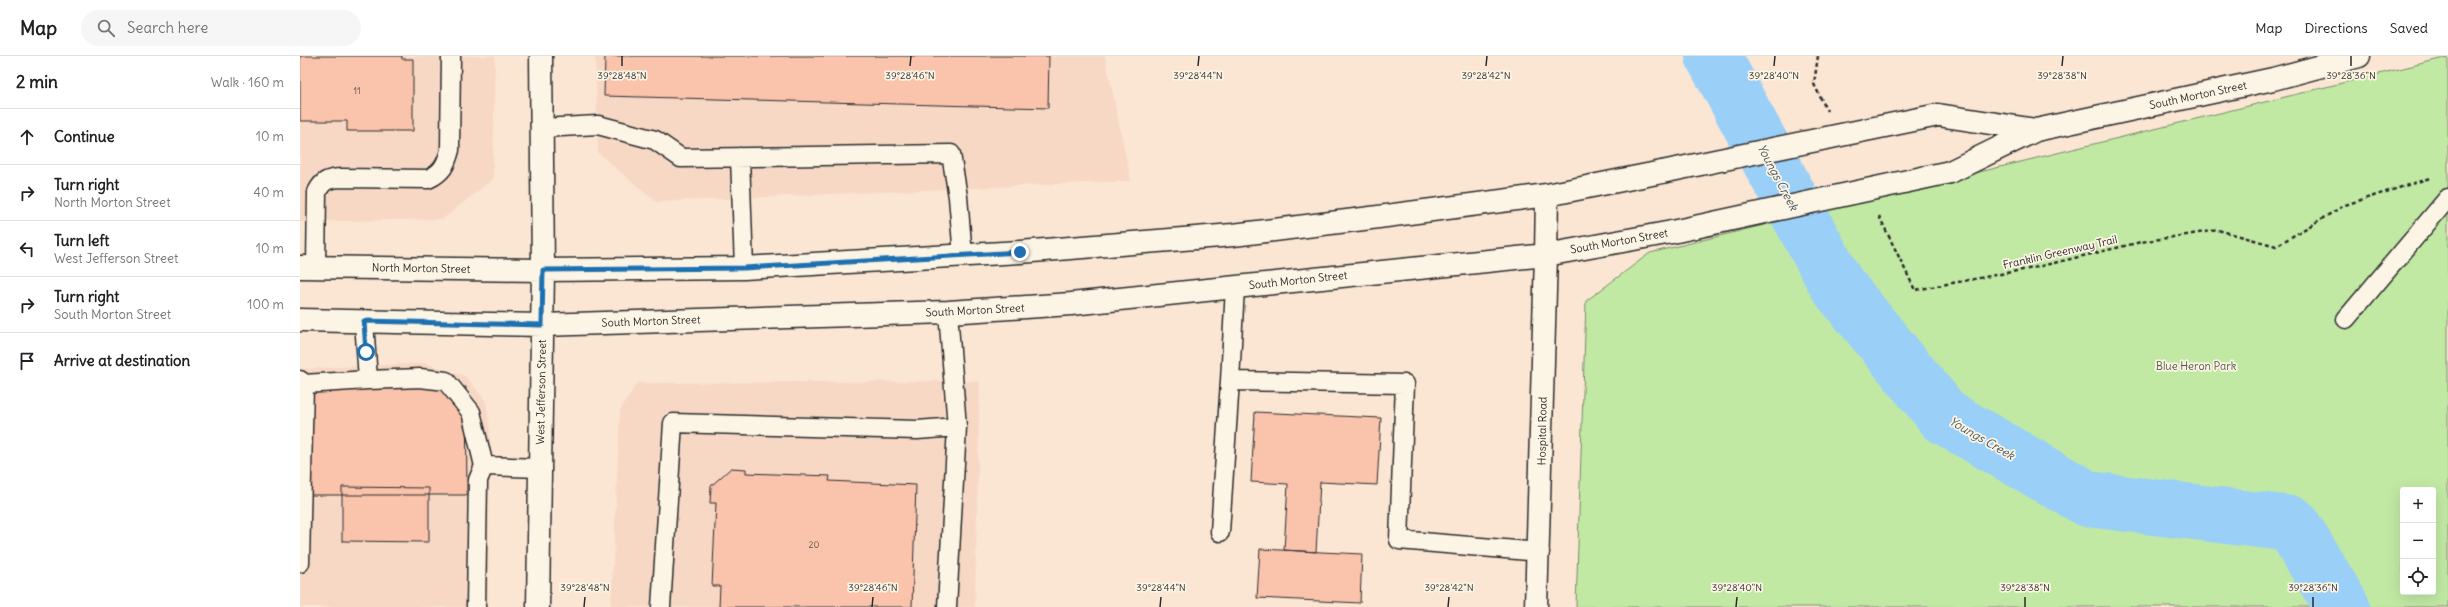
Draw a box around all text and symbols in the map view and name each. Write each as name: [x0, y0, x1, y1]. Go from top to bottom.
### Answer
search box: [81, 10, 361, 46]
text: Map: [20, 16, 57, 40]
icon: search: [95, 17, 117, 39]
text: Search here: [127, 18, 208, 37]
text: Map: [2255, 19, 2282, 37]
text: Directions: [2304, 19, 2368, 37]
text: Saved: [2390, 19, 2428, 37]
text: 39°28'48"N: [597, 69, 647, 82]
text: 39°28'46"N: [885, 69, 935, 82]
text: 39°28'44"N: [1173, 69, 1223, 82]
text: 39°28'42"N: [1461, 69, 1511, 82]
text: 39°28'40"N: [1749, 69, 1799, 82]
text: 39°28'38"N: [2037, 69, 2087, 82]
text: 39°28'36"N: [2326, 69, 2376, 82]
text: 2 min: [16, 71, 58, 93]
text: Walk · 160 m: [211, 74, 284, 91]
street label: South Morton Street: [2148, 78, 2248, 112]
house number: 11: [353, 85, 361, 96]
icon: ahead: [16, 126, 38, 148]
text: Continue: [54, 127, 115, 146]
text: 10 m: [256, 128, 284, 145]
water label: Youngs Creek: [1754, 141, 1802, 214]
text: Turn right: [54, 175, 119, 194]
icon: right: [16, 182, 38, 204]
text: 40 m: [253, 184, 284, 201]
text: North Morton Street: [54, 194, 171, 211]
street label: South Morton Street: [1569, 225, 1669, 257]
text: Turn left: [54, 231, 109, 250]
street label: Franklin Greenway Trail: [2001, 232, 2119, 272]
icon: left: [16, 238, 38, 260]
text: 10 m: [256, 240, 284, 257]
route end: [1011, 243, 1029, 261]
text: West Jefferson Street: [54, 250, 178, 267]
street label: North Morton Street: [372, 260, 471, 276]
street label: South Morton Street: [1248, 268, 1348, 292]
text: Turn right: [54, 287, 119, 306]
icon: right: [16, 294, 38, 316]
text: 100 m: [247, 296, 284, 313]
street label: South Morton Street: [925, 300, 1025, 320]
text: South Morton Street: [54, 306, 171, 323]
street label: South Morton Street: [601, 312, 701, 330]
street label: West Jefferson Street: [533, 339, 549, 445]
route start: [357, 343, 375, 361]
icon: arrive: [16, 350, 38, 372]
text: Arrive at destination: [54, 351, 190, 370]
park label: Blue Heron Park: [2156, 359, 2237, 373]
street label: Hospital Road: [1534, 396, 1550, 465]
water label: Youngs Creek: [1947, 413, 2018, 463]
map controls: [2400, 487, 2436, 595]
button: +: [2400, 487, 2436, 523]
button: −: [2400, 523, 2436, 559]
house number: 20: [809, 539, 820, 550]
button: locate: [2400, 559, 2436, 595]
text: 39°28'48"N: [560, 581, 610, 594]
text: 39°28'46"N: [848, 581, 898, 594]
text: 39°28'44"N: [1136, 581, 1186, 594]
text: 39°28'42"N: [1424, 581, 1474, 594]
text: 39°28'40"N: [1712, 581, 1762, 594]
text: 39°28'38"N: [2000, 581, 2050, 594]
text: 39°28'36"N: [2288, 581, 2338, 594]

